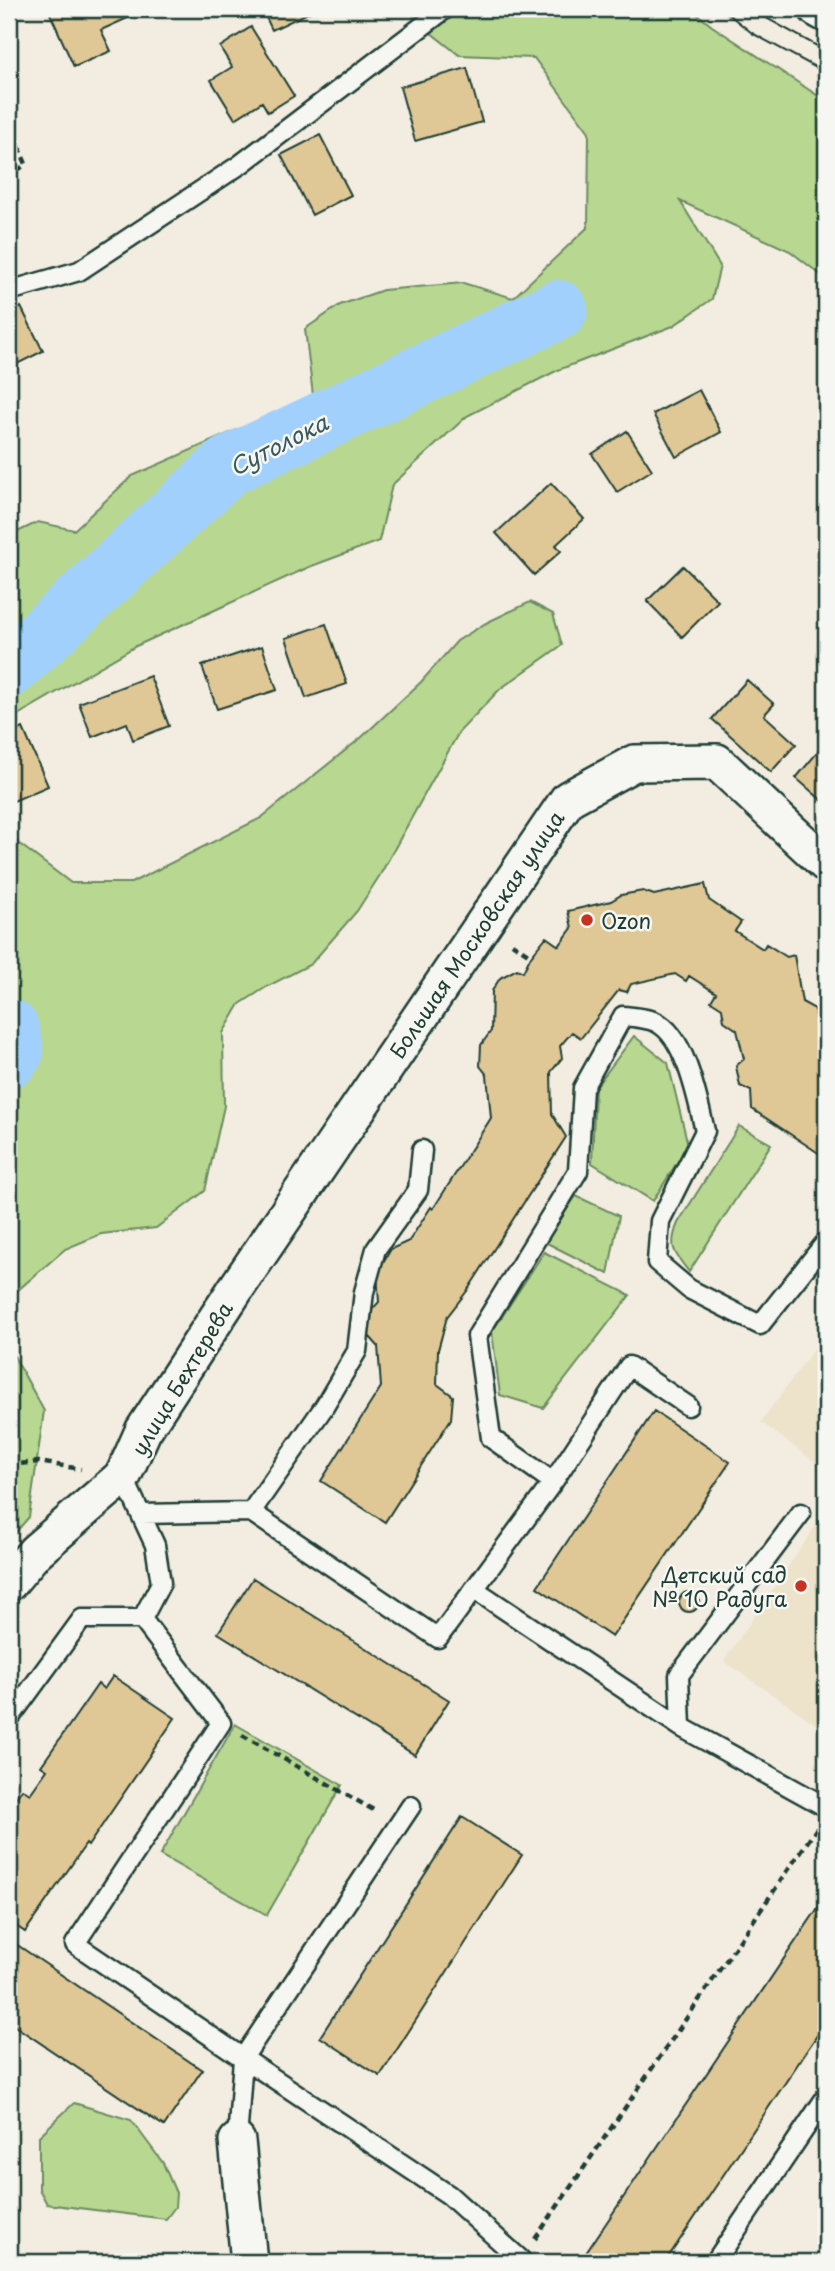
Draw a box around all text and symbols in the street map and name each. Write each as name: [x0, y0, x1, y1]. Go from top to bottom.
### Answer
water label: Сутолока: [222, 404, 334, 484]
street label: Большая Московская улица: [381, 803, 572, 1064]
place label: Ozon: [601, 904, 651, 936]
marker: Ozon: [579, 912, 595, 928]
street label: улица Бехтерева: [122, 1295, 240, 1461]
place label: Детский сад № 10 Радуга: [652, 1558, 787, 1614]
marker: Детский сад № 10 Радуга: [793, 1578, 809, 1594]

